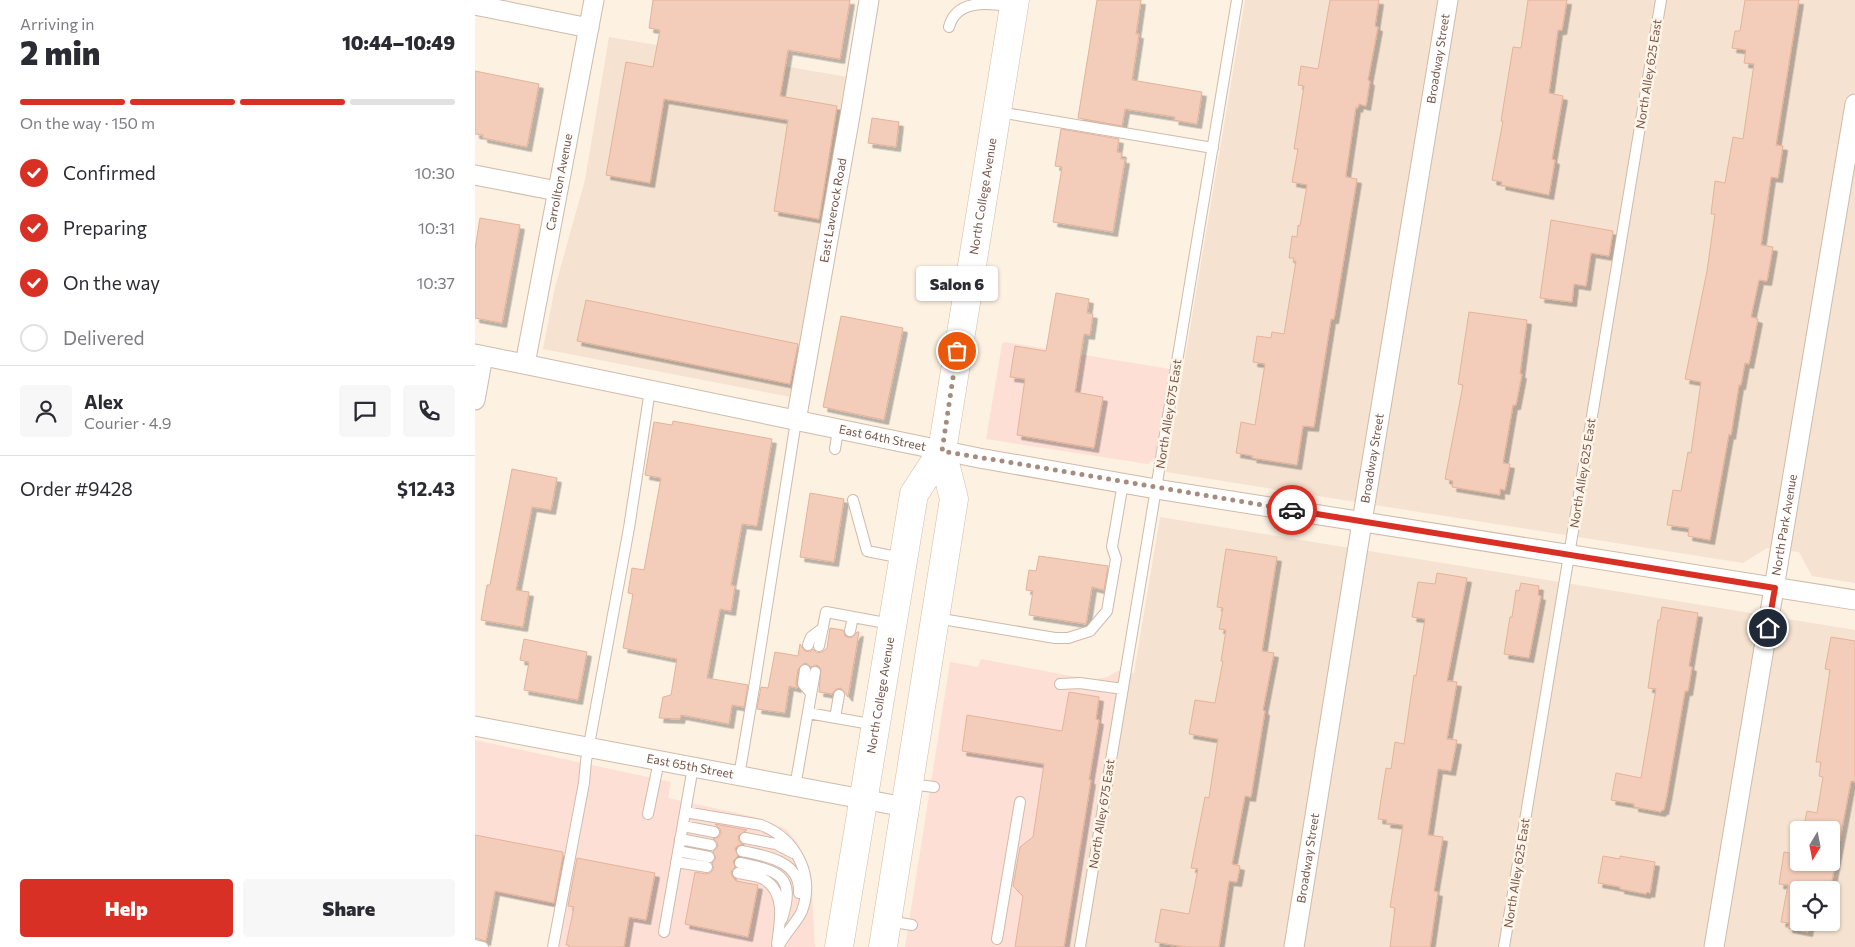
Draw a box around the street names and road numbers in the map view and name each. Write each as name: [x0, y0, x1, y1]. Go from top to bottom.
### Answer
street label: Broadway Street: [1423, 12, 1452, 104]
street label: North Alley 625 East: [1632, 18, 1664, 130]
street label: Carrollton Avenue: [542, 132, 575, 232]
street label: North College Avenue: [966, 137, 999, 256]
street label: East Laverock Road: [816, 157, 848, 263]
street label: North Alley 675 East: [1152, 358, 1184, 470]
street label: Broadway Street: [1357, 412, 1386, 504]
street label: North Alley 625 East: [1566, 417, 1598, 529]
street label: East 64th Street: [838, 421, 928, 453]
street label: North Park Avenue: [1768, 473, 1799, 576]
street label: North College Avenue: [863, 636, 896, 755]
street label: East 65th Street: [646, 751, 735, 781]
street label: North Alley 675 East: [1085, 758, 1117, 870]
street label: Broadway Street: [1293, 812, 1321, 904]
street label: North Alley 625 East: [1500, 817, 1532, 929]

